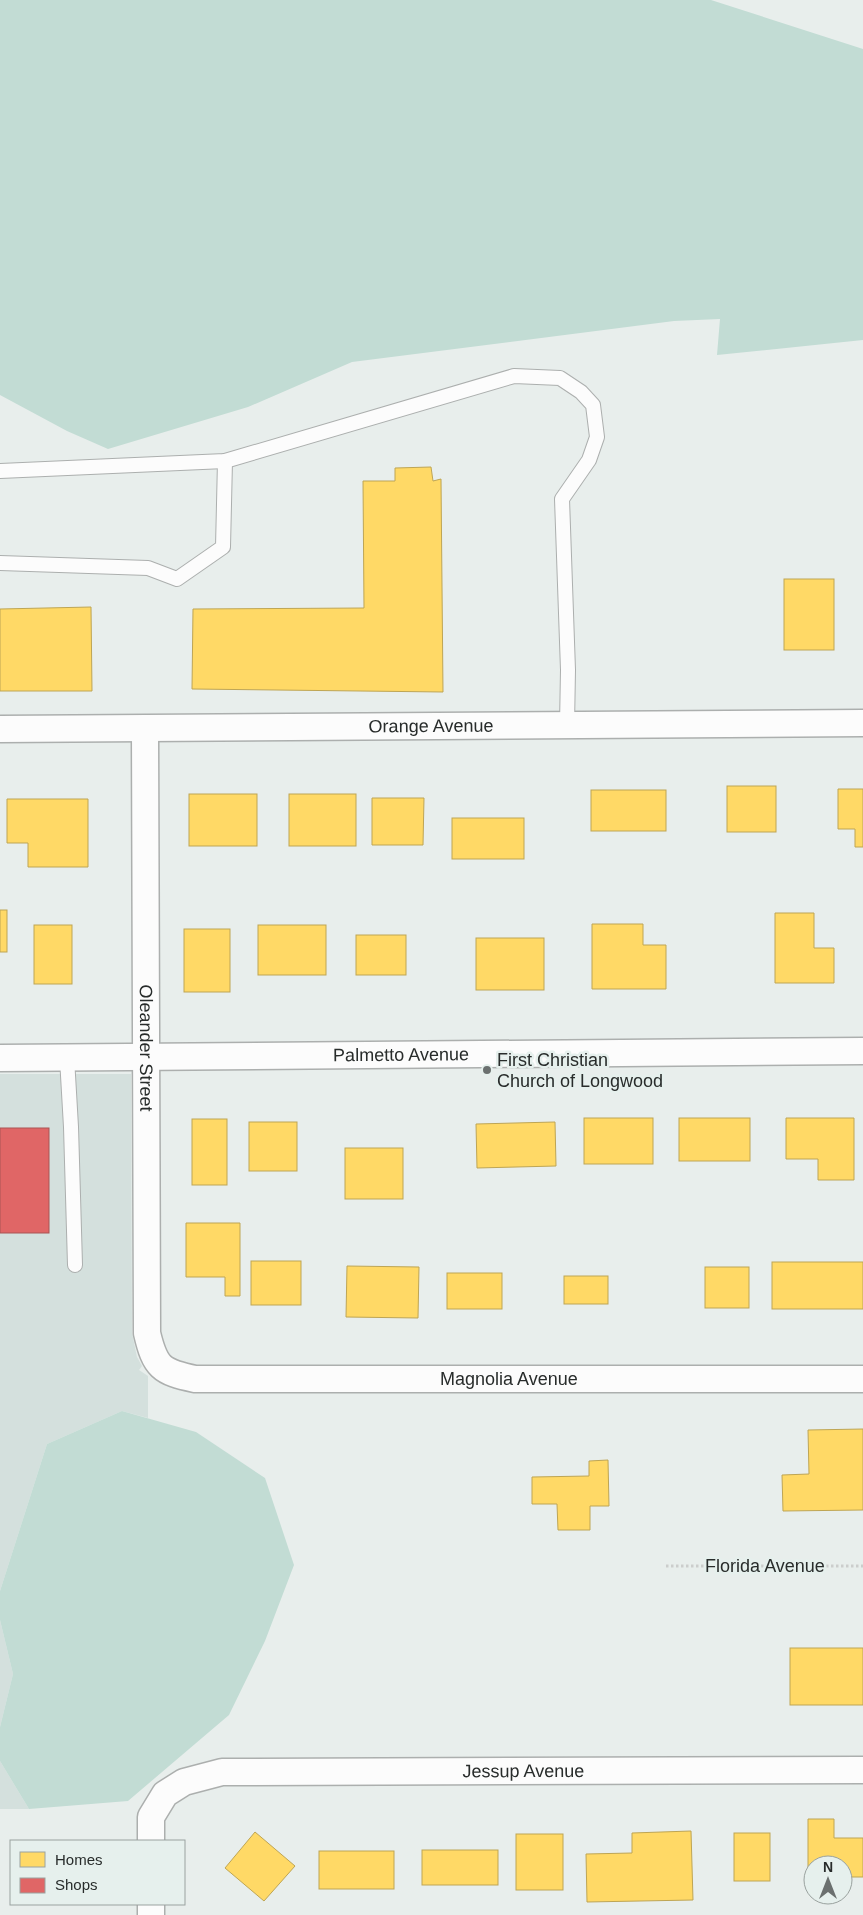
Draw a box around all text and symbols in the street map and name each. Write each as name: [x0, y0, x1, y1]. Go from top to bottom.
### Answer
street label: Orange Avenue: [368, 716, 493, 736]
street label: Oleander Street: [136, 984, 156, 1112]
street label: Palmetto Avenue: [333, 1044, 469, 1065]
place label: First Christian Church of Longwood: [497, 1050, 663, 1091]
marker: First Christian Church of Longwood: [481, 1064, 493, 1076]
street label: Magnolia Avenue: [440, 1369, 578, 1389]
street label: Florida Avenue: [705, 1556, 825, 1576]
street label: Jessup Avenue: [462, 1761, 584, 1781]
legend: [10, 1840, 185, 1905]
text: Homes: [55, 1851, 103, 1868]
north arrow: [803, 1855, 853, 1905]
text: N: [823, 1859, 833, 1875]
text: Shops: [55, 1876, 98, 1893]

